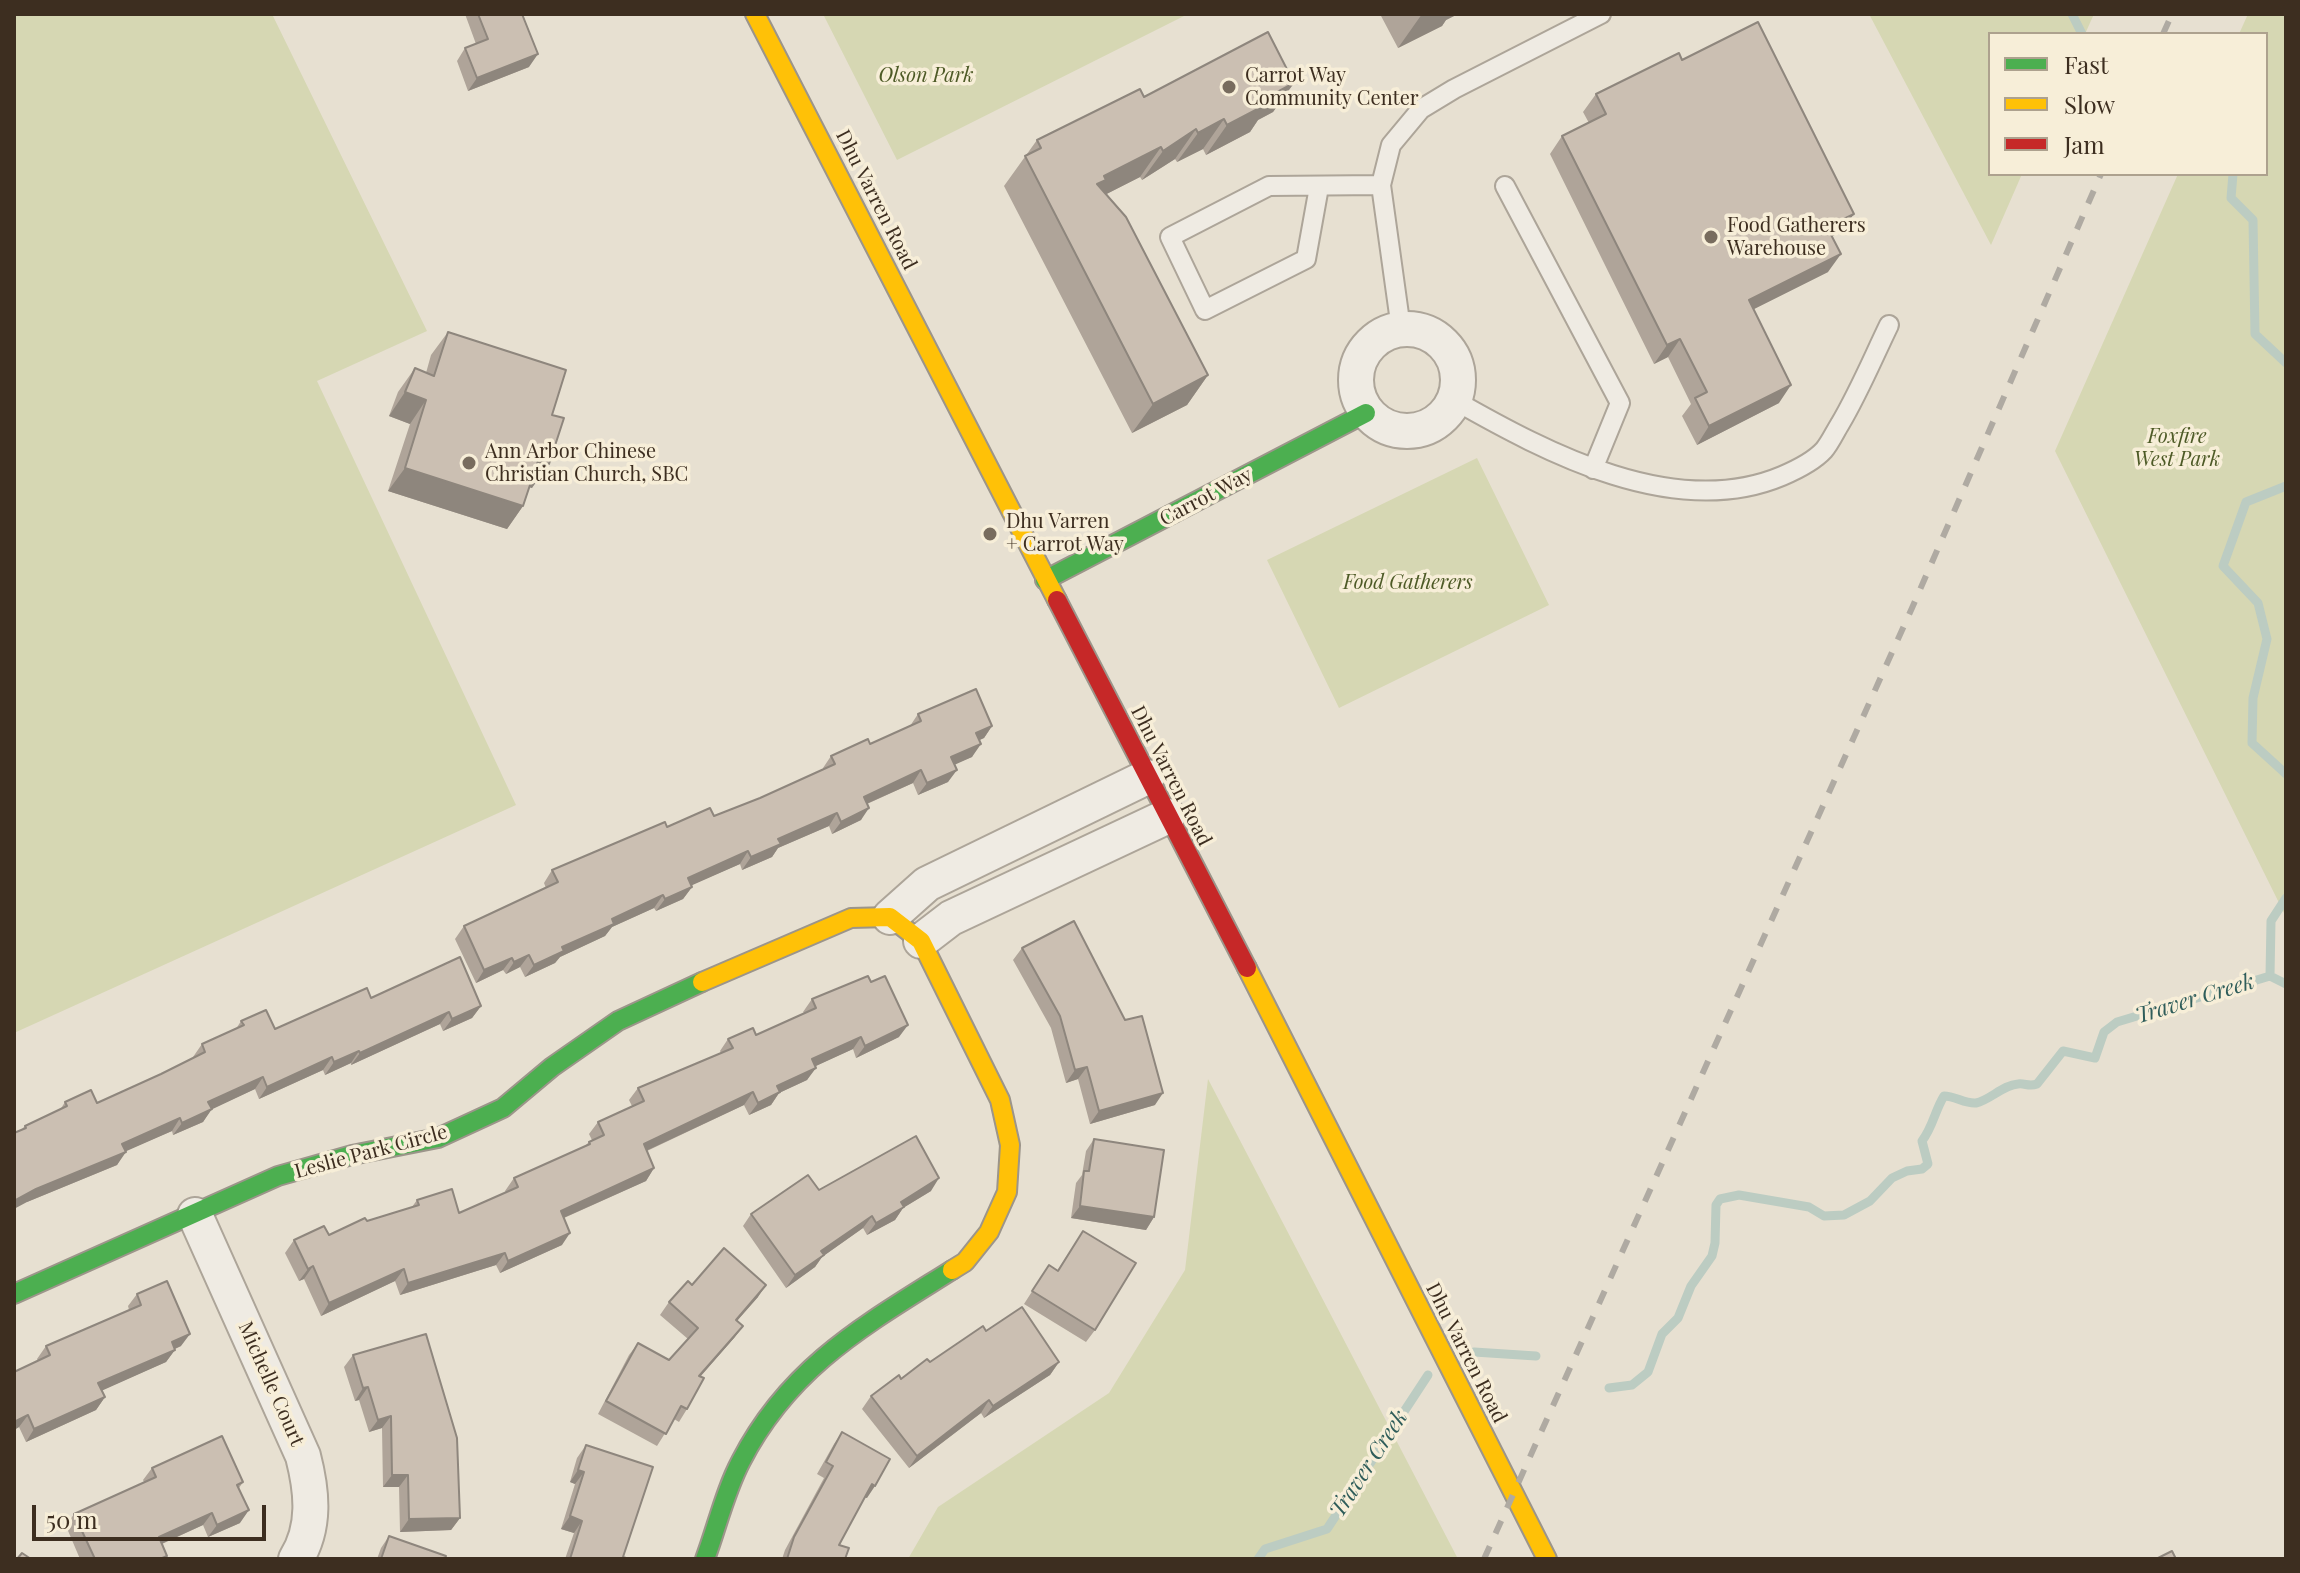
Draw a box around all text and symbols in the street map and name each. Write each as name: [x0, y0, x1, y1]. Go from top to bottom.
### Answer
legend: [1988, 32, 2268, 176]
text: Fast: [2064, 48, 2109, 80]
park label: Olson Park: [878, 64, 974, 88]
place label: Carrot Way Community Center: [1245, 64, 1419, 111]
marker: Carrot Way Community Center: [1220, 78, 1238, 96]
text: Slow: [2064, 88, 2115, 120]
street label: Dhu Varren Road: [830, 126, 922, 274]
text: Jam: [2064, 128, 2105, 160]
place label: Food Gatherers Warehouse: [1727, 214, 1866, 261]
marker: Food Gatherers Warehouse: [1702, 228, 1720, 246]
park label: Foxfire West Park: [2134, 425, 2220, 472]
place label: Ann Arbor Chinese Christian Church, SBC: [485, 440, 688, 487]
marker: Ann Arbor Chinese Christian Church, SBC: [460, 454, 478, 472]
street label: Carrot Way: [1156, 463, 1256, 531]
place label: Dhu Varren + Carrot Way: [1006, 510, 1124, 557]
marker: Dhu Varren + Carrot Way: [981, 525, 999, 543]
park label: Food Gatherers: [1343, 571, 1473, 595]
street label: Dhu Varren Road: [1125, 702, 1217, 850]
water label: Traver Creek: [2132, 968, 2258, 1030]
street label: Leslie Park Circle: [292, 1120, 450, 1184]
street label: Dhu Varren Road: [1420, 1279, 1512, 1427]
street label: Michelle Court: [233, 1318, 309, 1450]
water label: Traver Creek: [1325, 1405, 1413, 1523]
scale bar: [36, 1489, 270, 1539]
text: 50 m: [46, 1503, 98, 1535]

